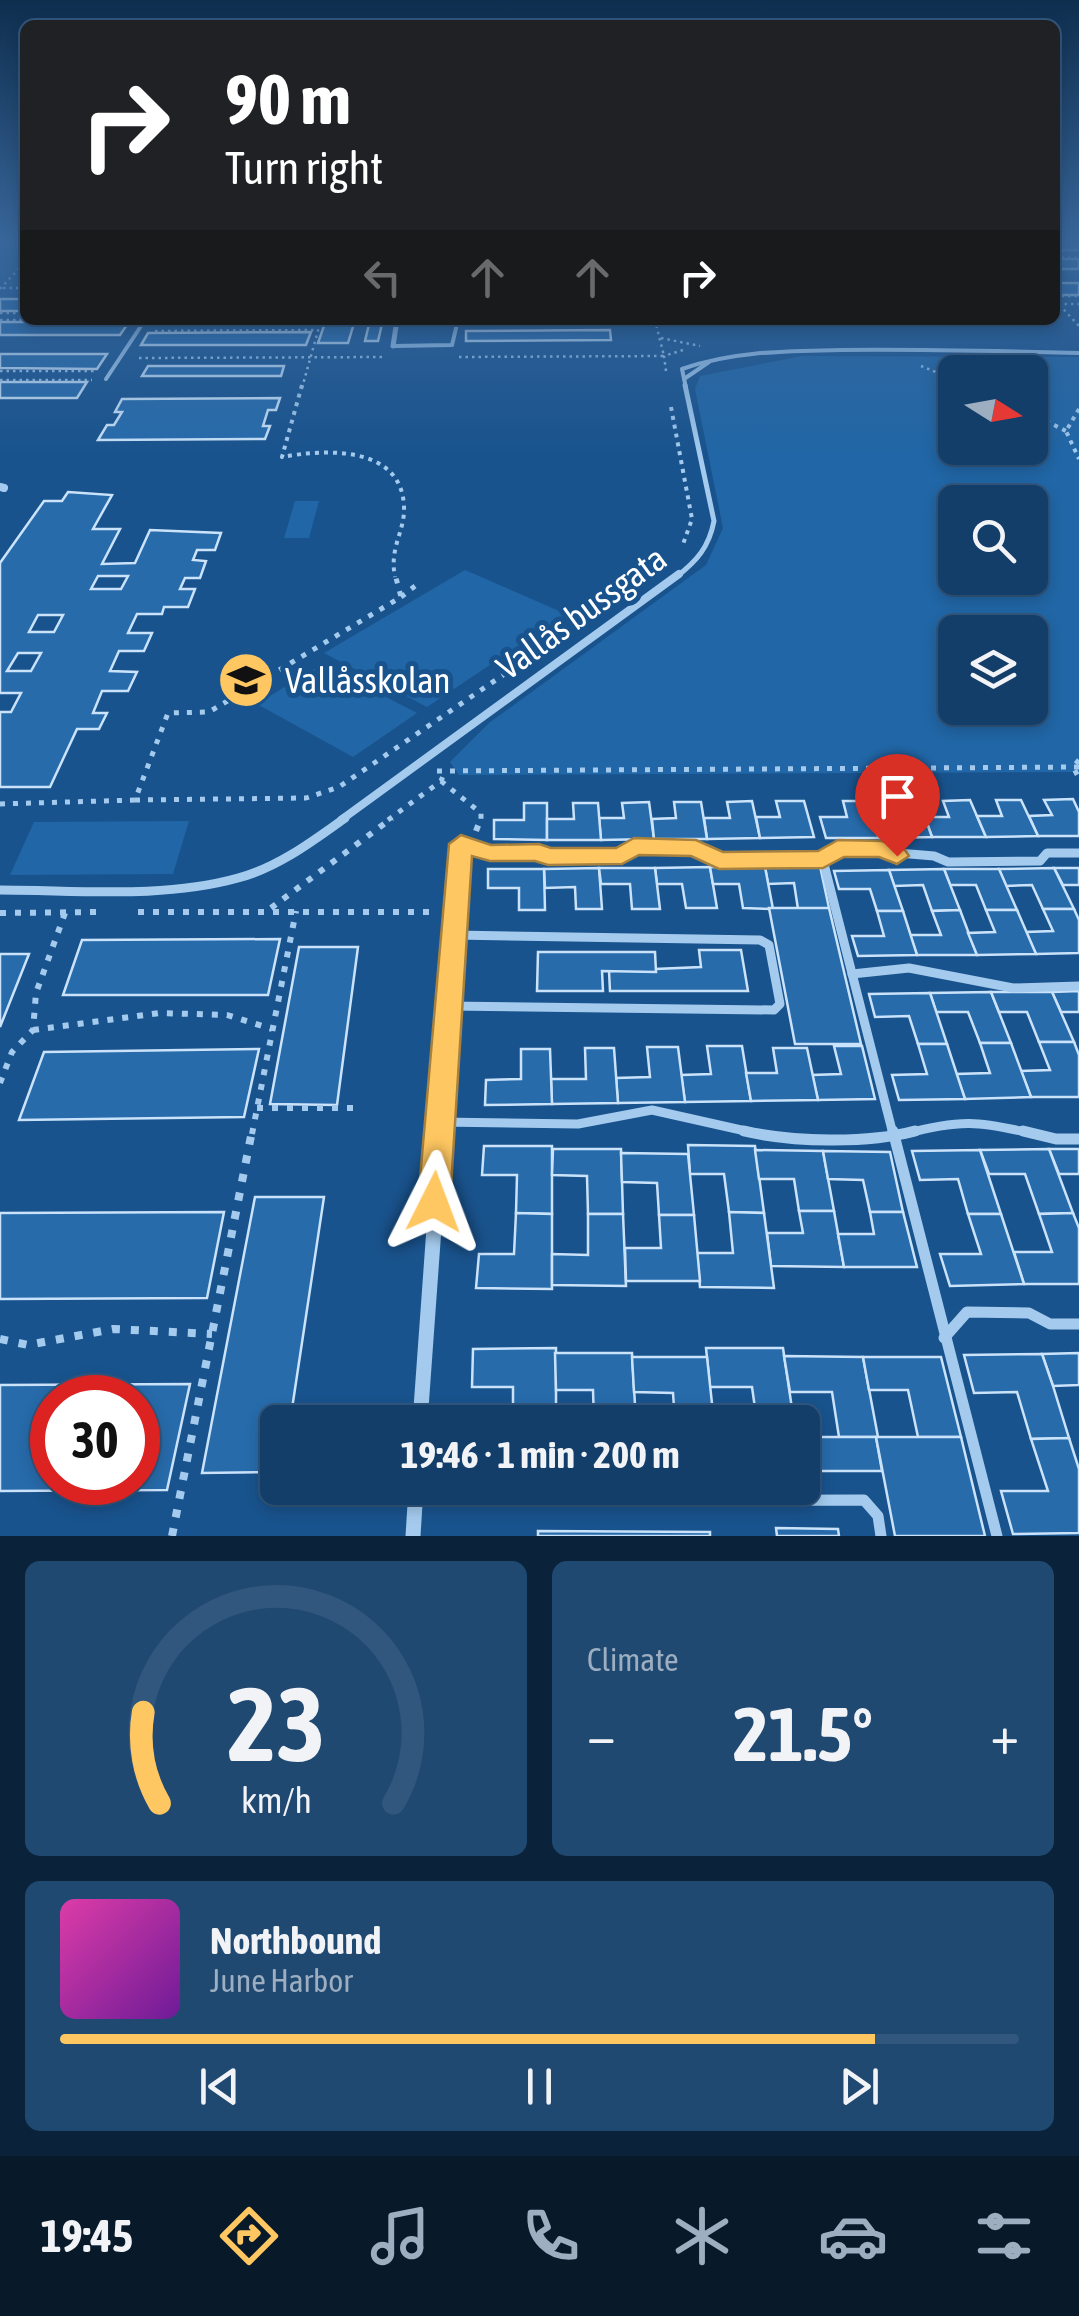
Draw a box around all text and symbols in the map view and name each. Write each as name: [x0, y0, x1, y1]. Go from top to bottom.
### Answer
text: 90 m: [225, 59, 351, 139]
icon: right: [60, 60, 190, 190]
text: Turn right: [225, 142, 383, 194]
icon: left: [355, 250, 410, 305]
icon: ahead: [460, 250, 515, 305]
icon: ahead: [565, 250, 620, 305]
icon: right: [670, 250, 725, 305]
north arrow: [938, 355, 1048, 465]
map controls: [938, 355, 1048, 725]
button: search: [938, 485, 1048, 595]
street label: Vallås bussgata: [489, 537, 673, 687]
button: layers: [938, 615, 1048, 725]
school or university icon: Vallåsskolan: [216, 650, 276, 710]
place label: Vallåsskolan: [285, 660, 451, 700]
pin: [855, 754, 940, 857]
icon: arrive: [870, 769, 925, 824]
position arrow: [382, 1150, 486, 1254]
speed limit sign: 30: [30, 1375, 160, 1505]
text: 19:46 · 1 min · 200 m: [400, 1433, 680, 1476]
text: Climate: [587, 1641, 679, 1678]
text: 23: [227, 1664, 325, 1783]
text: 21.5°: [733, 1691, 873, 1777]
text: −: [587, 1703, 616, 1766]
text: +: [990, 1703, 1019, 1766]
text: km/h: [241, 1780, 311, 1821]
text: Northbound: [210, 1919, 381, 1962]
text: June Harbor: [210, 1962, 353, 1999]
icon: previous: [192, 2059, 247, 2114]
icon: pause: [512, 2059, 567, 2114]
icon: next: [832, 2059, 887, 2114]
icon: directions: [214, 2201, 284, 2271]
icon: music: [365, 2201, 435, 2271]
icon: phone: [516, 2201, 586, 2271]
icon: climate: [667, 2201, 737, 2271]
icon: car: [818, 2201, 888, 2271]
icon: filters: [969, 2201, 1039, 2271]
text: 19:45: [40, 2210, 133, 2262]

